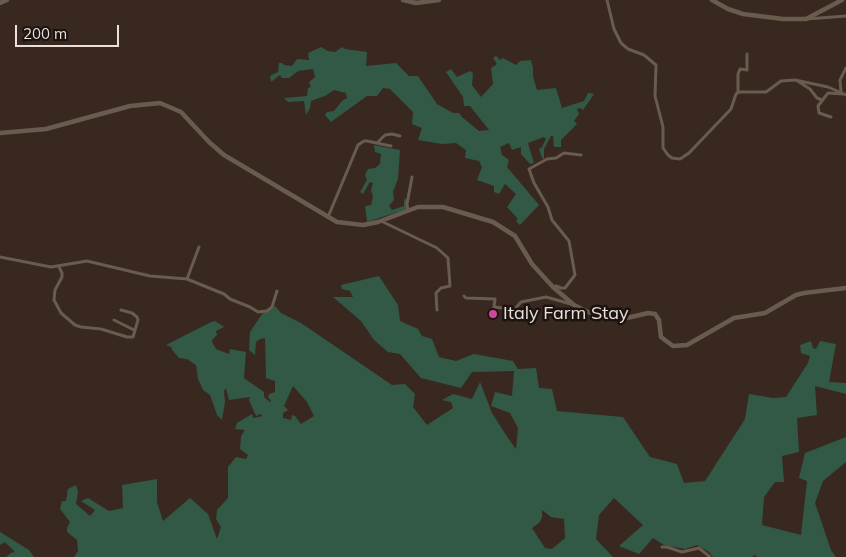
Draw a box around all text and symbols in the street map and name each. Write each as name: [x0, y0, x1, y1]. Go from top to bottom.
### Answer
scale bar: [18, 15, 121, 47]
text: 200 m: [23, 24, 67, 43]
place label: Italy Farm Stay: [503, 303, 629, 325]
marker: Italy Farm Stay: [487, 308, 499, 320]

